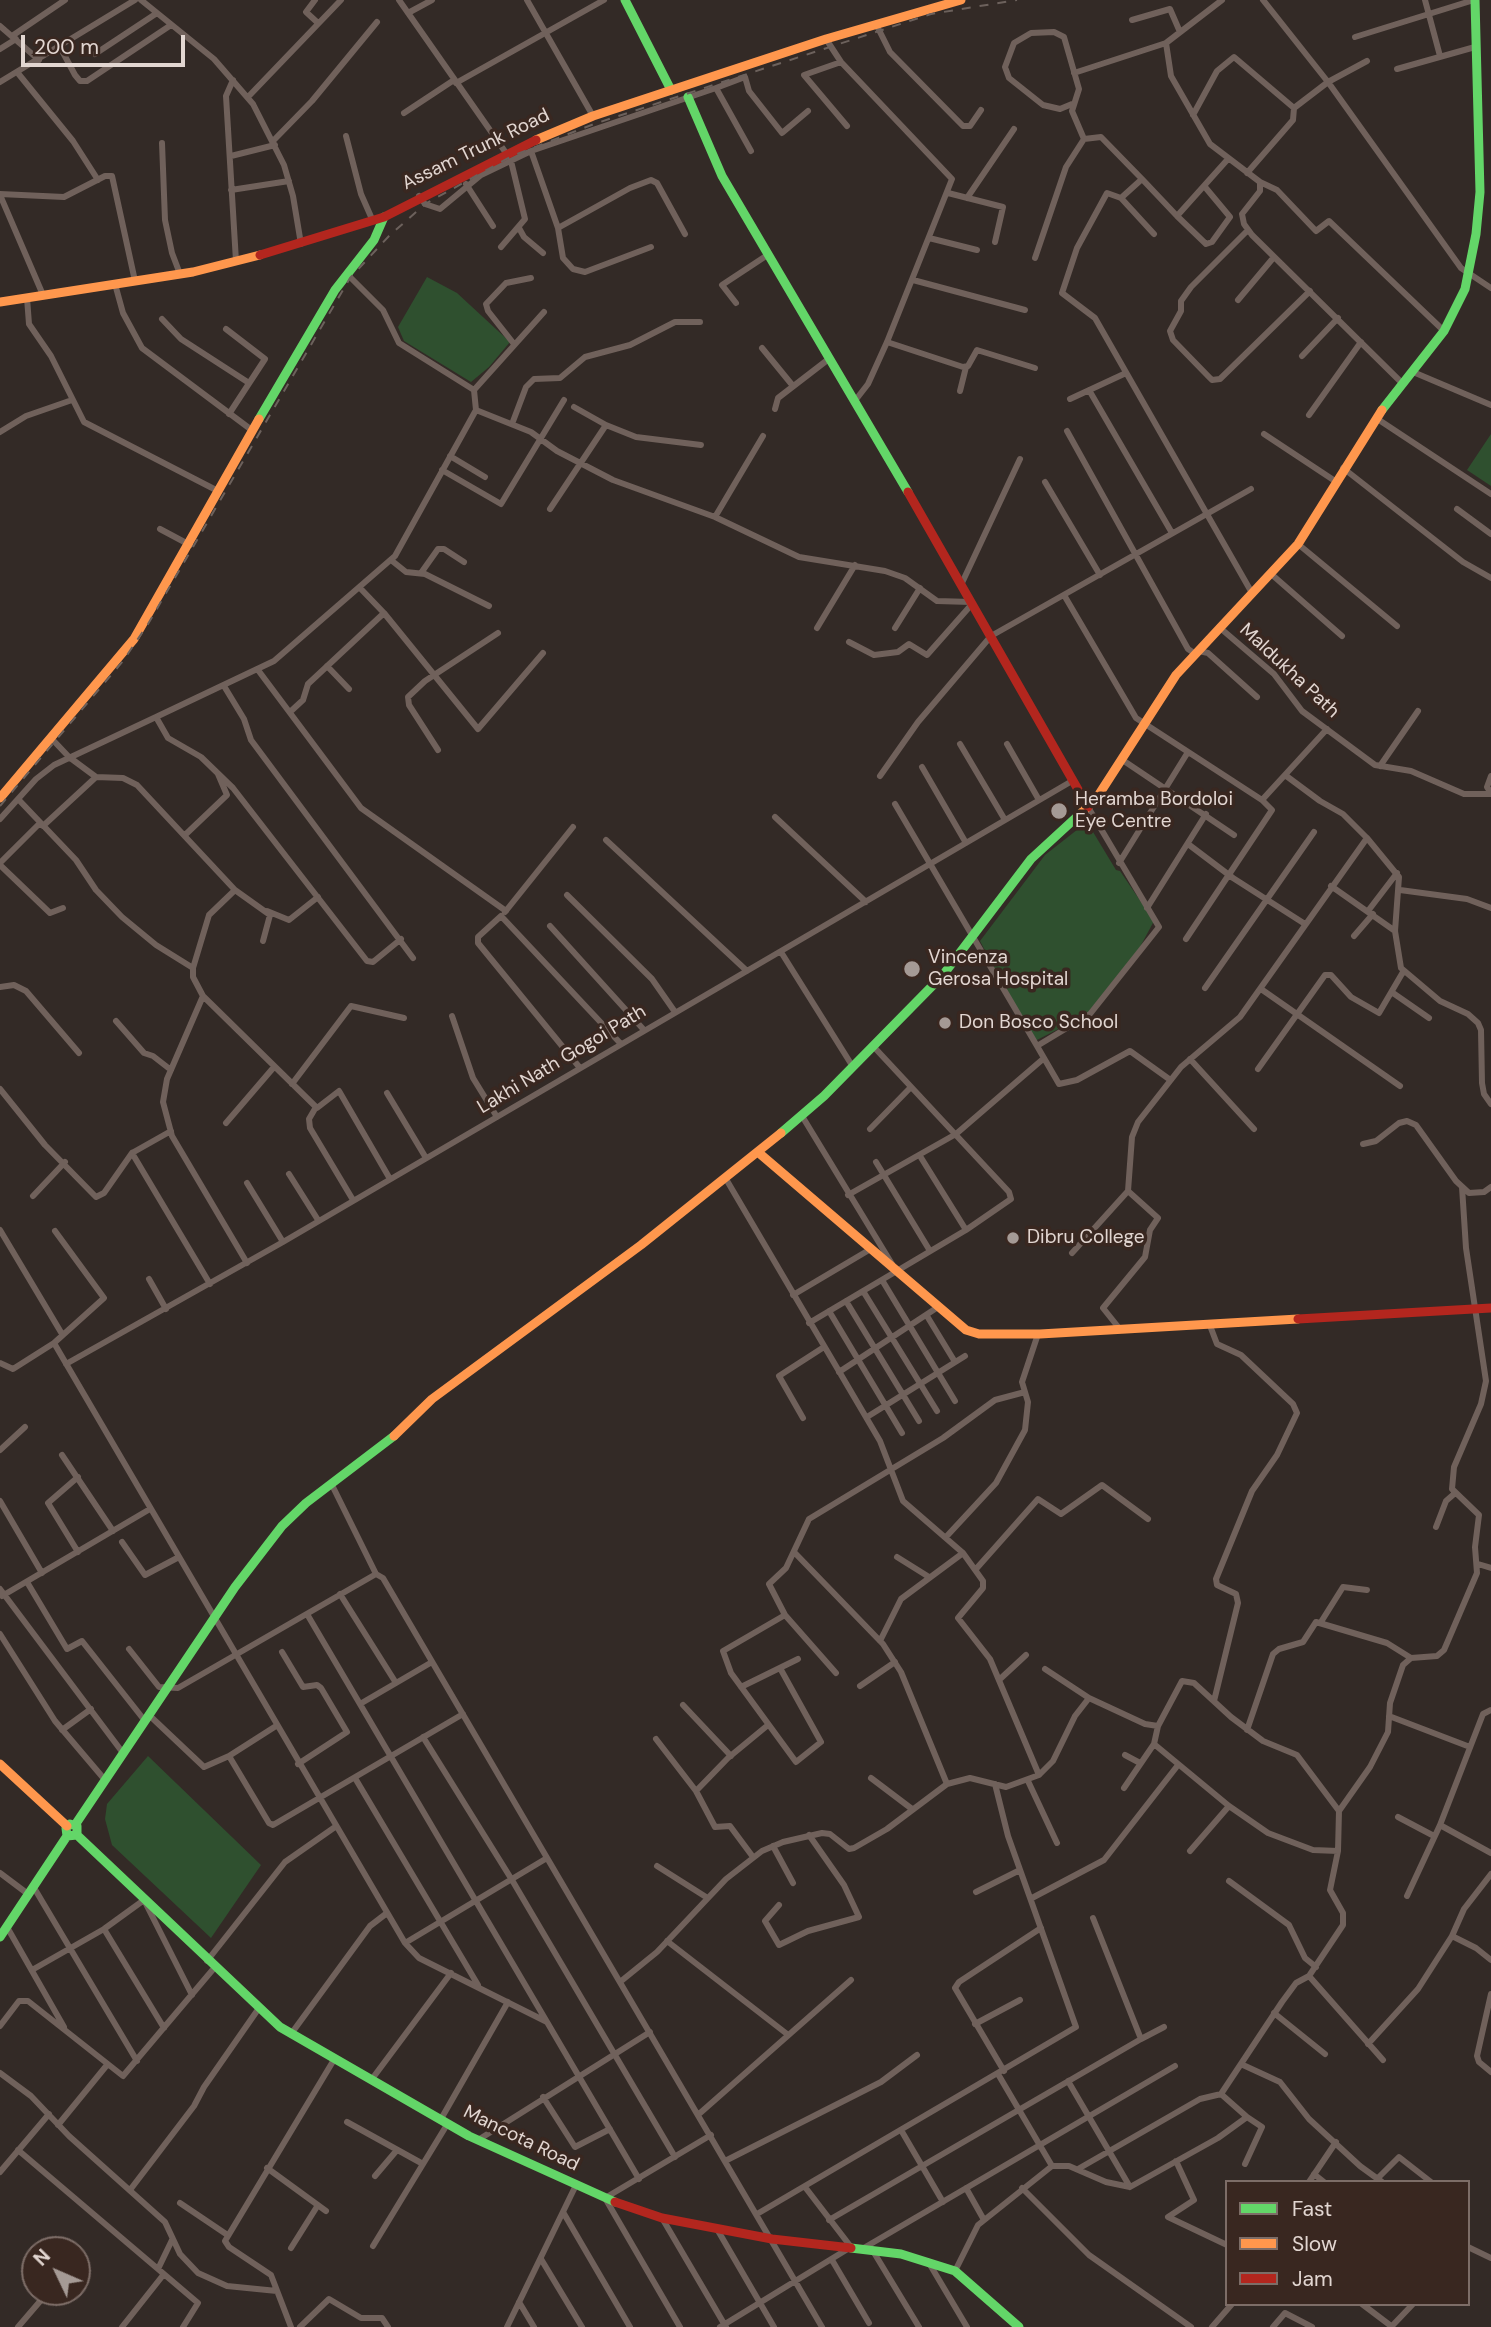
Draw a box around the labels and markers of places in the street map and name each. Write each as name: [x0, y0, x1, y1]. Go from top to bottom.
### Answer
place label: Heramba Bordoloi Eye Centre: [1075, 789, 1233, 833]
marker: Heramba Bordoloi Eye Centre: [1049, 801, 1069, 821]
place label: Vincenza Gerosa Hospital: [928, 947, 1068, 991]
marker: Vincenza Gerosa Hospital: [902, 959, 922, 979]
place label: Don Bosco School: [959, 1012, 1118, 1034]
marker: Don Bosco School: [937, 1015, 953, 1031]
place label: Dibru College: [1027, 1227, 1145, 1249]
marker: Dibru College: [1005, 1230, 1021, 1246]

